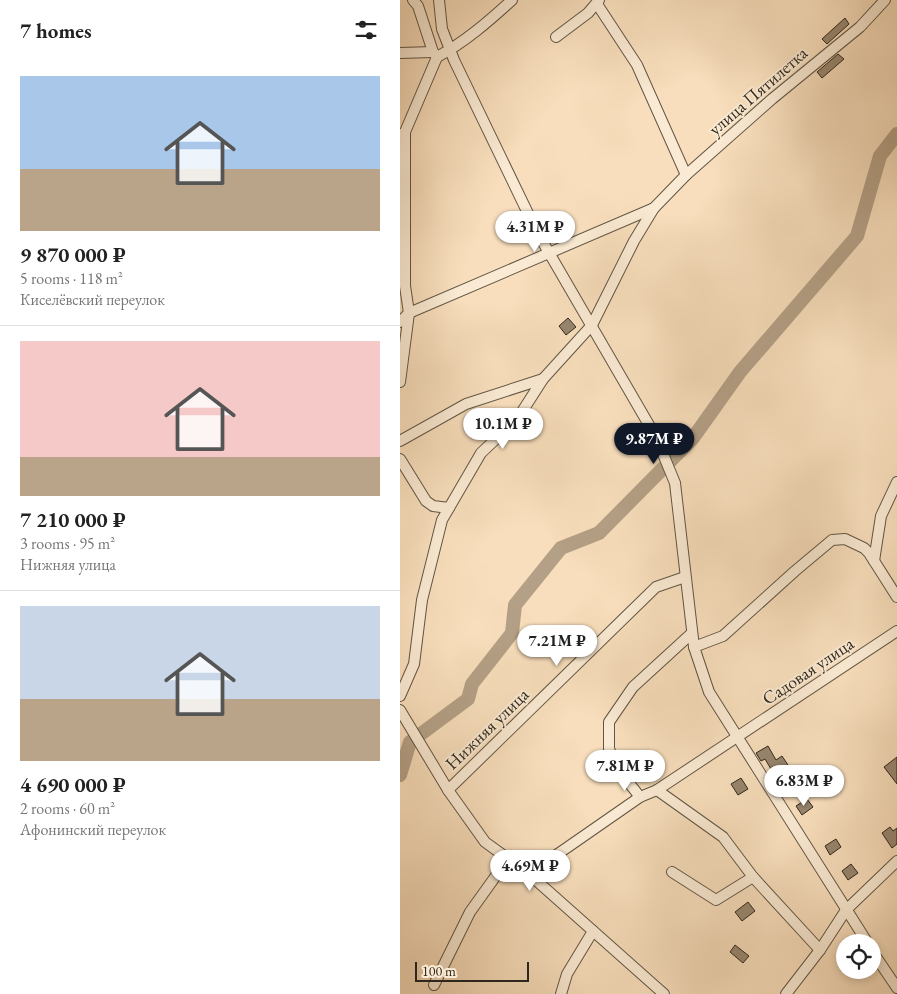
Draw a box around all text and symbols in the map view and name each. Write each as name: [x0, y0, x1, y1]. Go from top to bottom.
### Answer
icon: filters: [352, 16, 380, 44]
text: 7 homes: [20, 17, 92, 44]
street label: улица Пятилетка: [703, 41, 813, 140]
icon: home: [155, 108, 245, 198]
pin: 4.31M ₽: [489, 210, 581, 253]
text: 4.31M ₽: [506, 216, 564, 237]
text: 9 870 000 ₽: [20, 241, 126, 268]
text: 5 rooms · 118 m²: [20, 268, 123, 289]
text: Киселёвский переулок: [20, 289, 165, 310]
icon: home: [155, 374, 245, 464]
pin: 10.1M ₽: [457, 408, 549, 450]
text: 10.1M ₽: [474, 413, 532, 434]
pin: 9.87M ₽: [608, 422, 700, 465]
text: 9.87M ₽: [625, 428, 683, 449]
text: 7 210 000 ₽: [20, 506, 126, 533]
text: 3 rooms · 95 m²: [20, 533, 115, 554]
text: Нижняя улица: [20, 554, 116, 575]
pin: 7.21M ₽: [511, 624, 603, 667]
text: 7.21M ₽: [528, 630, 586, 651]
street label: Садовая улица: [758, 631, 859, 710]
icon: home: [155, 639, 245, 729]
street label: Нижняя улица: [440, 682, 534, 774]
pin: 7.81M ₽: [579, 750, 671, 792]
text: 7.81M ₽: [596, 755, 654, 776]
pin: 6.83M ₽: [758, 764, 850, 807]
text: 6.83M ₽: [775, 770, 833, 791]
text: 4 690 000 ₽: [20, 771, 126, 798]
text: 2 rooms · 60 m²: [20, 798, 115, 819]
text: Афонинский переулок: [20, 819, 166, 840]
pin: 4.69M ₽: [484, 850, 576, 892]
text: 4.69M ₽: [501, 855, 559, 876]
map controls: [836, 934, 881, 979]
button: locate: [836, 934, 881, 979]
scale bar: [415, 959, 529, 982]
text: 100 m: [422, 962, 456, 980]

